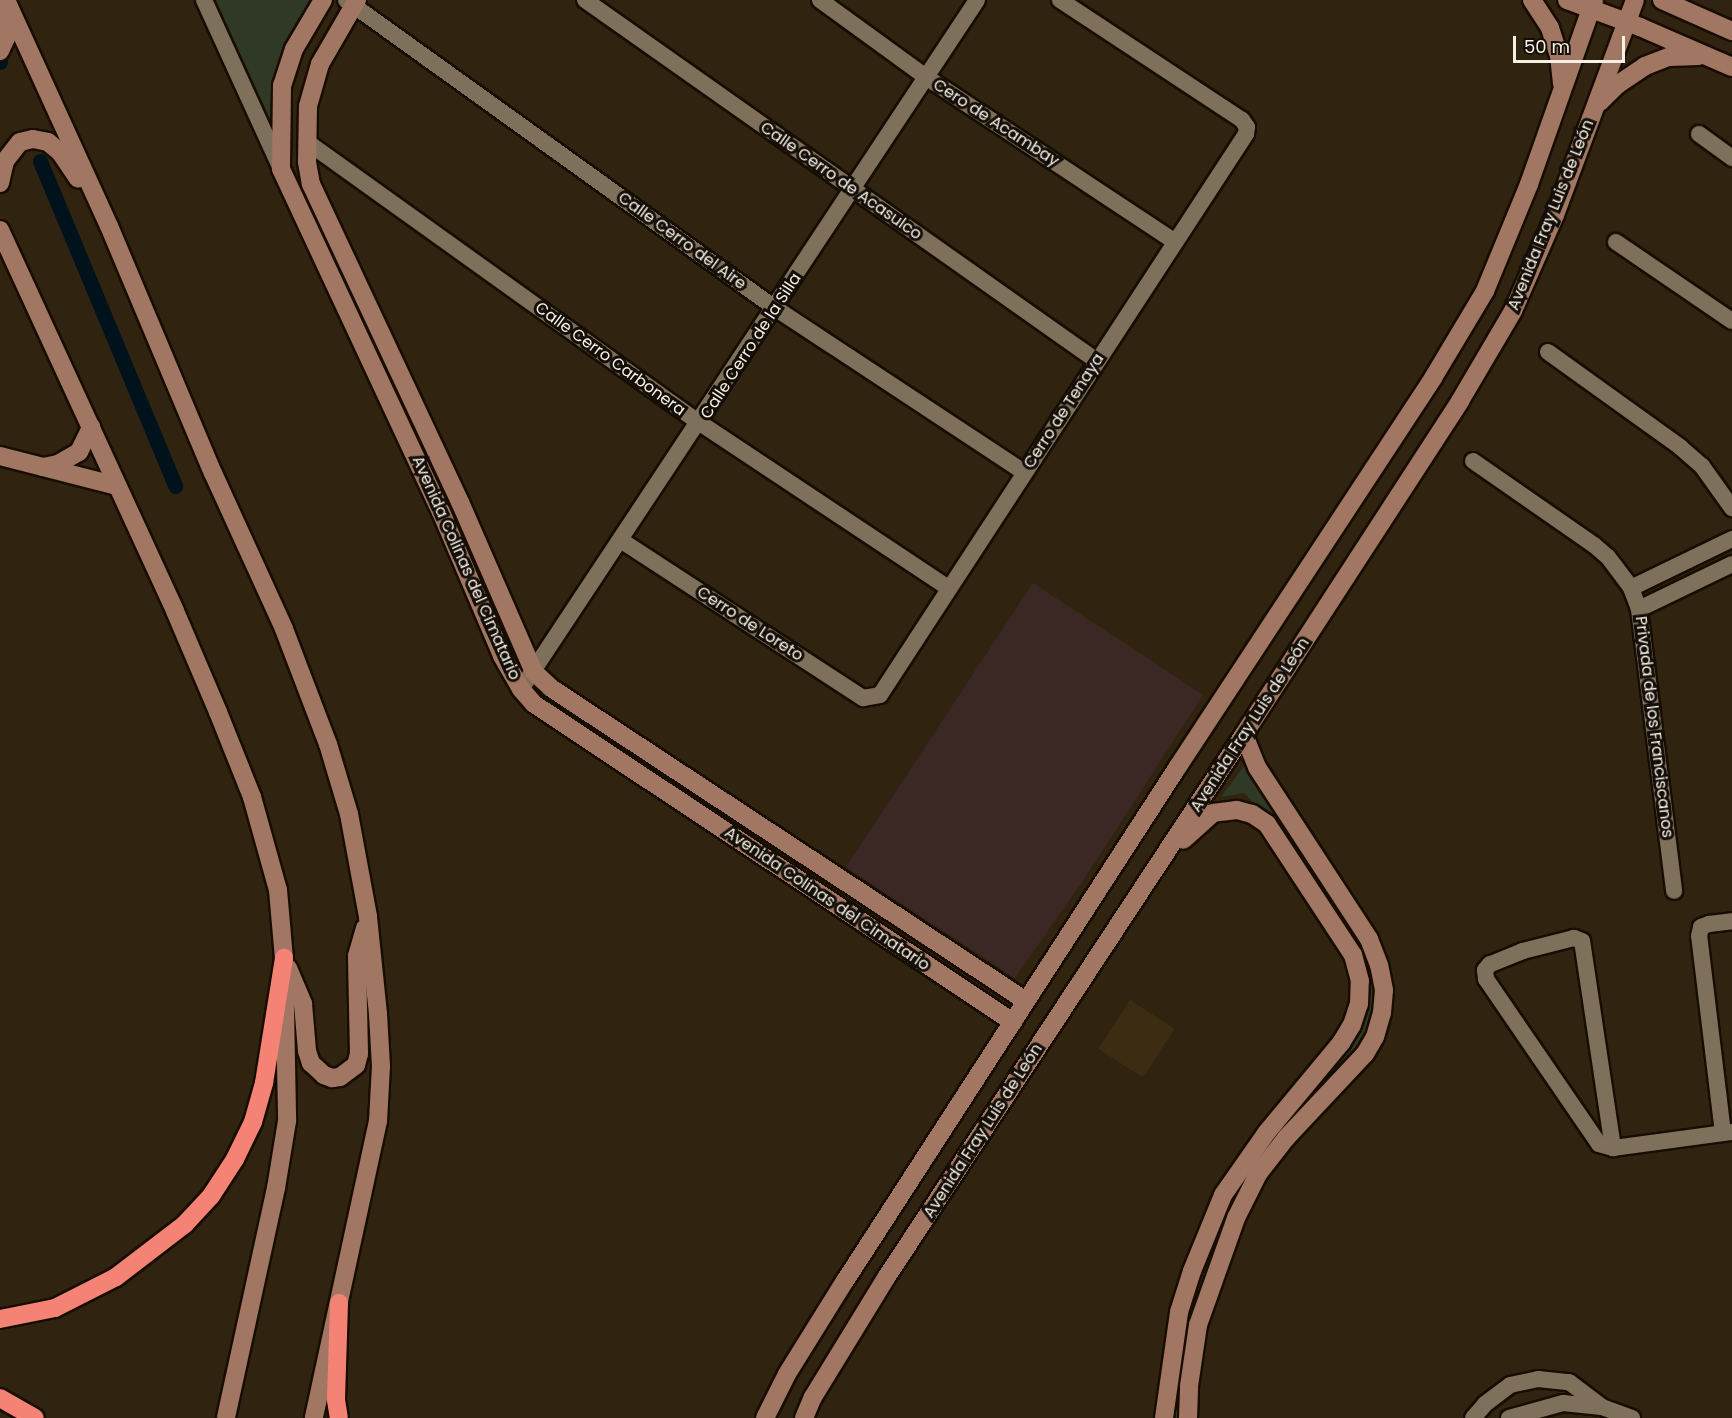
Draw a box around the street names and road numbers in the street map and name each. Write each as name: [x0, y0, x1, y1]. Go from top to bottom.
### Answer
street label: Cero de Acambay: [929, 75, 1063, 171]
street label: Avenida Fray Luis de León: [1504, 117, 1598, 313]
street label: Calle Cerro de Acasulco: [757, 118, 925, 244]
street label: Calle Cerro del Aire: [614, 188, 750, 294]
street label: Calle Cerro de la Silla: [697, 269, 805, 423]
street label: Calle Cerro Carbonera: [531, 298, 689, 420]
street label: Cerro de Tenaya: [1020, 350, 1108, 472]
street label: Avenida Colinas del Cimatario: [408, 453, 524, 683]
street label: Cerro de Loreto: [693, 582, 807, 666]
street label: Privada de los Franciscanos: [1631, 615, 1677, 839]
street label: Avenida Fray Luis de León: [1186, 634, 1314, 816]
street label: Avenida Colinas del Cimatario: [721, 823, 933, 975]
street label: Avenida Fray Luis de León: [919, 1040, 1047, 1222]

